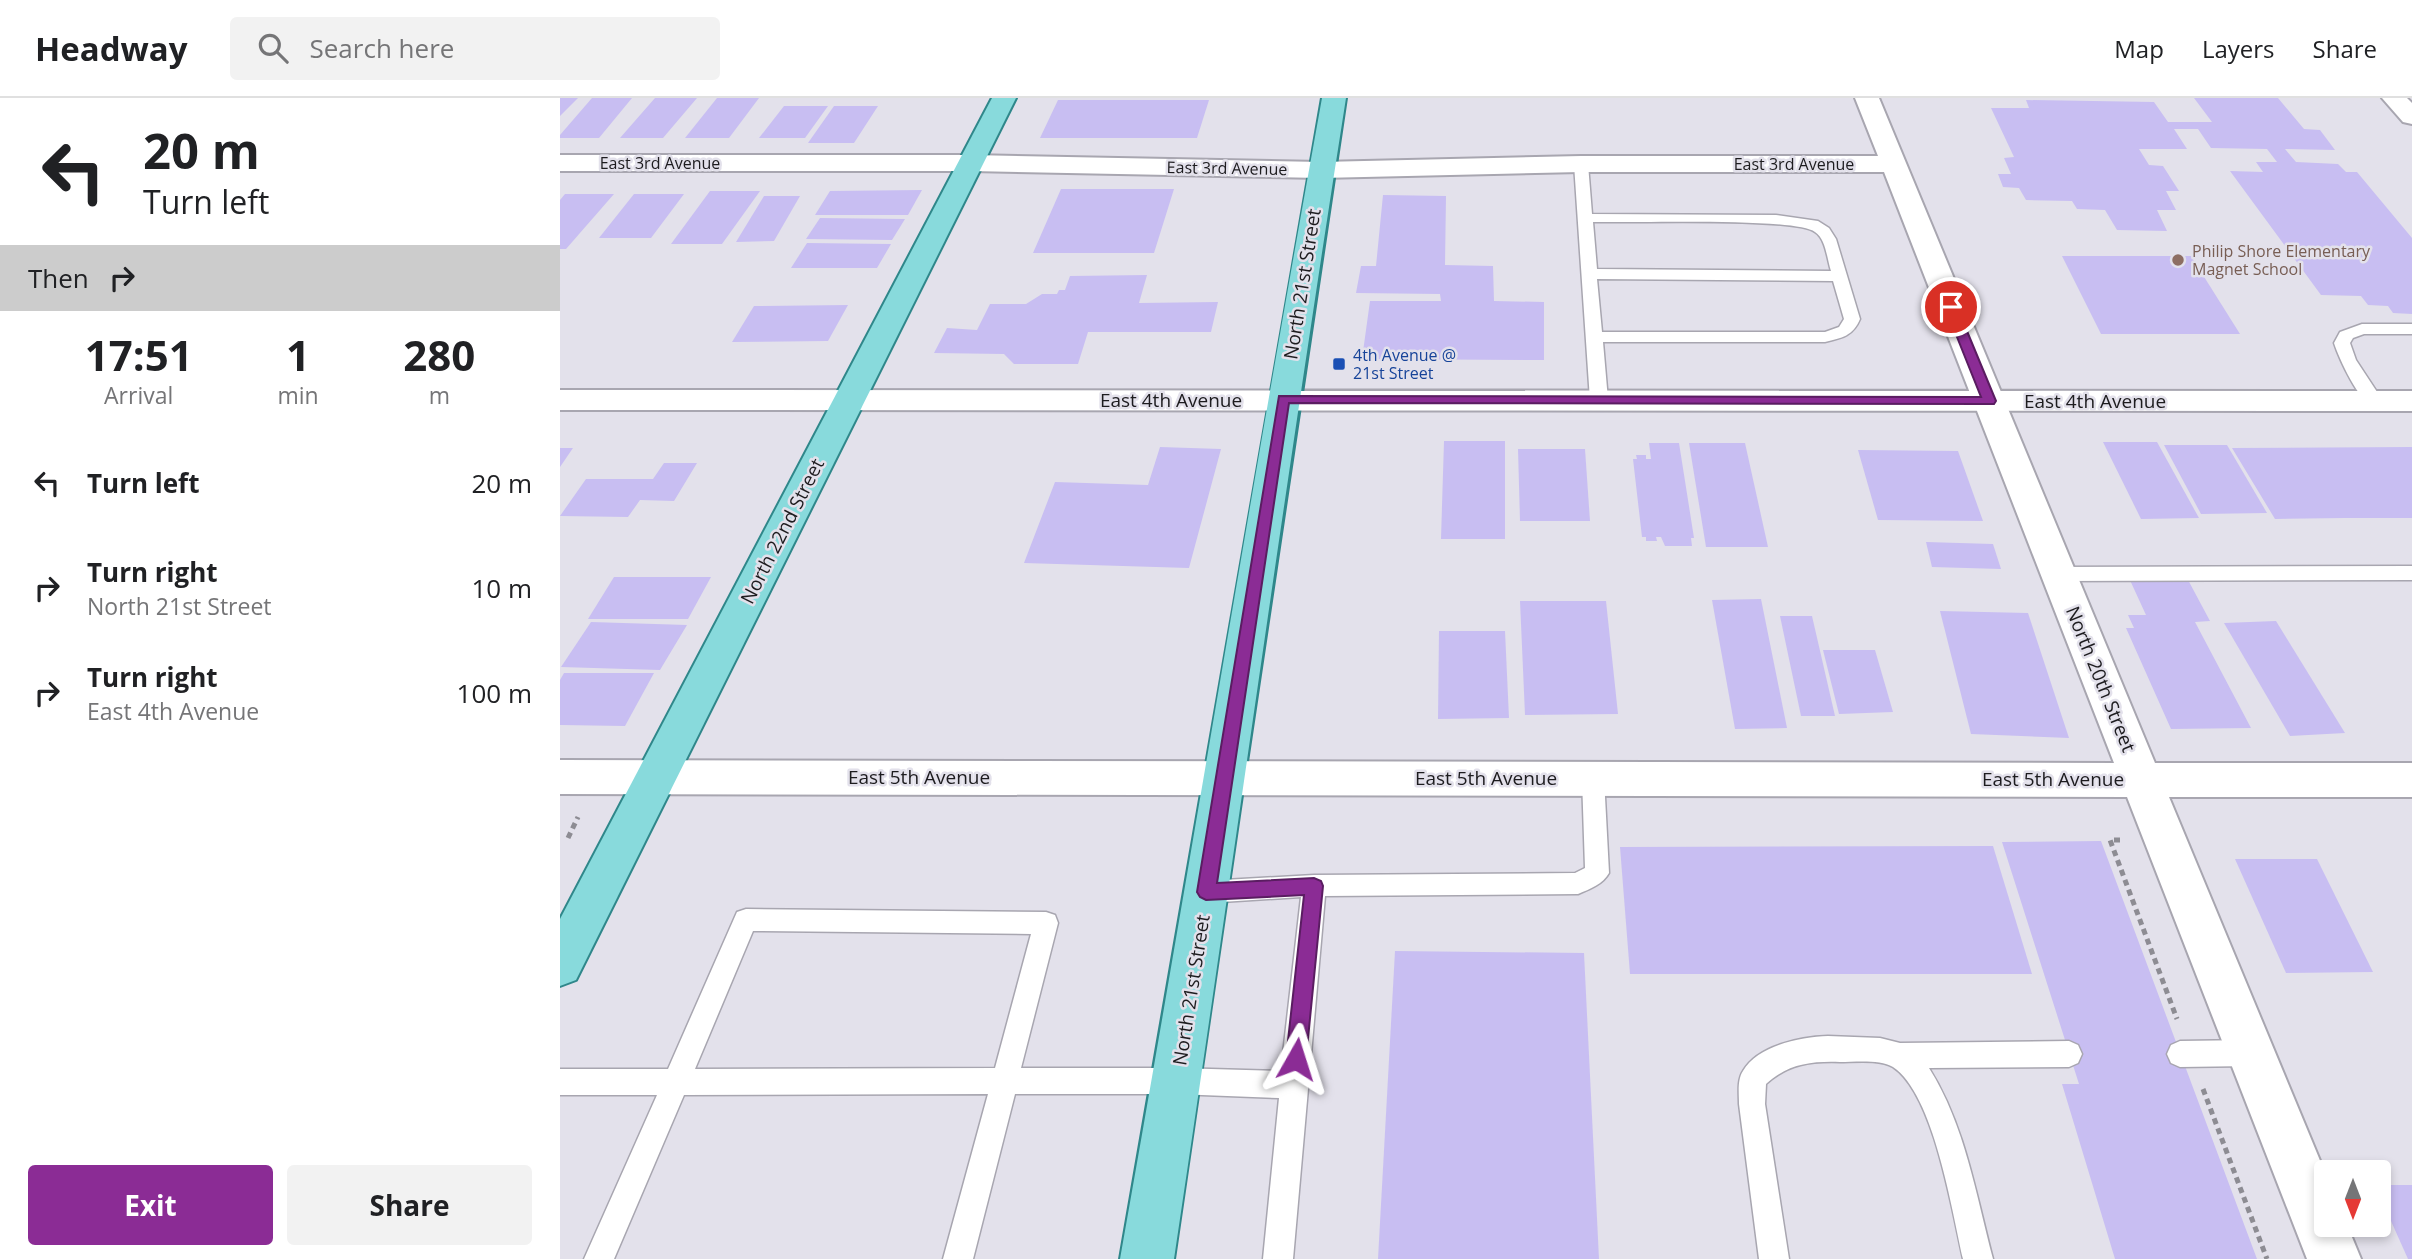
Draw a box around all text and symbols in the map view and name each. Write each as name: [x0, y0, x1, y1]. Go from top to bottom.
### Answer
search box: [230, 17, 720, 80]
text: Headway: [35, 26, 188, 71]
icon: search: [254, 29, 292, 67]
text: Search here: [310, 30, 454, 66]
text: Map: [2114, 32, 2164, 65]
text: Layers: [2202, 32, 2275, 65]
text: Share: [2313, 32, 2377, 65]
text: 20 m: [143, 117, 260, 183]
icon: left: [28, 126, 119, 217]
street label: East 3rd Avenue: [600, 152, 720, 174]
street label: East 3rd Avenue: [1734, 153, 1854, 175]
street label: East 3rd Avenue: [1167, 156, 1287, 180]
text: Turn left: [143, 180, 269, 223]
street label: North 21st Street: [1277, 206, 1327, 361]
place label: Philip Shore Elementary Magnet School: [2192, 240, 2371, 280]
marker: Philip Shore Elementary Magnet School: [2170, 252, 2186, 268]
icon: right: [103, 259, 141, 297]
text: Then: [28, 260, 89, 296]
pin: [1921, 277, 1981, 337]
icon: arrive: [1932, 288, 1970, 326]
text: 17:51: [85, 326, 193, 383]
text: 1: [286, 326, 310, 383]
text: 280: [403, 326, 475, 383]
place label: 4th Avenue @ 21st Street: [1353, 344, 1456, 384]
marker: 4th Avenue @ 21st Street: [1331, 356, 1347, 372]
text: Arrival: [104, 379, 173, 411]
text: min: [277, 379, 319, 411]
text: m: [429, 379, 450, 411]
street label: East 4th Avenue: [1100, 387, 1242, 413]
street label: East 4th Avenue: [2024, 388, 2166, 414]
street label: North 22nd Street: [734, 454, 830, 608]
icon: left: [28, 464, 66, 502]
text: Turn left: [87, 465, 199, 501]
text: 20 m: [471, 465, 532, 501]
text: Turn right: [87, 554, 218, 590]
icon: right: [28, 569, 66, 607]
text: 10 m: [471, 570, 532, 606]
text: North 21st Street: [87, 590, 272, 622]
street label: North 20th Street: [2060, 602, 2142, 756]
text: Turn right: [87, 659, 218, 695]
icon: right: [28, 674, 66, 712]
text: 100 m: [457, 675, 532, 711]
text: East 4th Avenue: [87, 695, 259, 727]
street label: East 5th Avenue: [848, 764, 990, 790]
street label: East 5th Avenue: [1415, 765, 1557, 791]
street label: East 5th Avenue: [1982, 766, 2124, 792]
street label: North 21st Street: [1166, 912, 1216, 1067]
position arrow: [1259, 1022, 1333, 1096]
north arrow: [2314, 1160, 2390, 1237]
map controls: [2314, 1160, 2391, 1237]
button: Exit: [28, 1165, 273, 1245]
button: Share: [287, 1165, 532, 1245]

